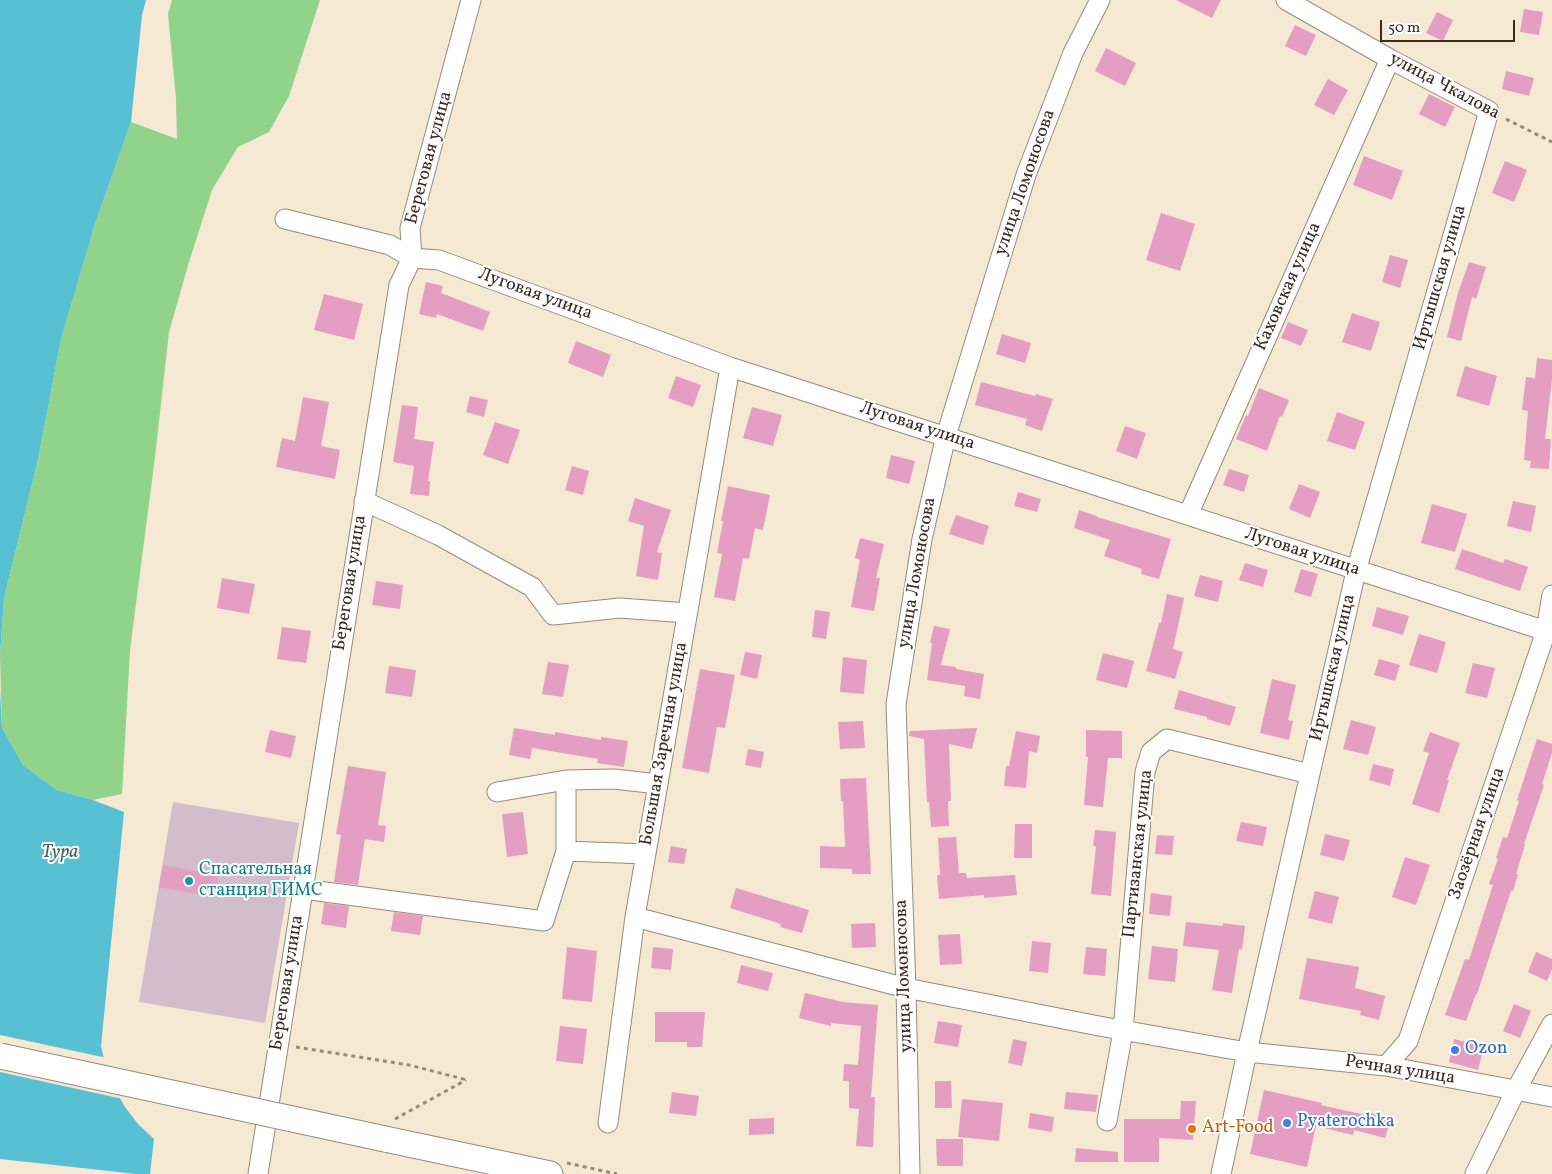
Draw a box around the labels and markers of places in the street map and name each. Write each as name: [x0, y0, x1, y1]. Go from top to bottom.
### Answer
place label: Спасательная станция ГИМС: [199, 860, 323, 902]
marker: Спасательная станция ГИМС: [183, 875, 195, 887]
place label: Ozon: [1465, 1039, 1507, 1061]
marker: Ozon: [1449, 1044, 1461, 1056]
place label: Pyaterochka: [1297, 1112, 1395, 1134]
marker: Pyaterochka: [1281, 1117, 1293, 1129]
place label: Art-Food: [1202, 1118, 1274, 1140]
marker: Art-Food: [1186, 1123, 1198, 1135]

